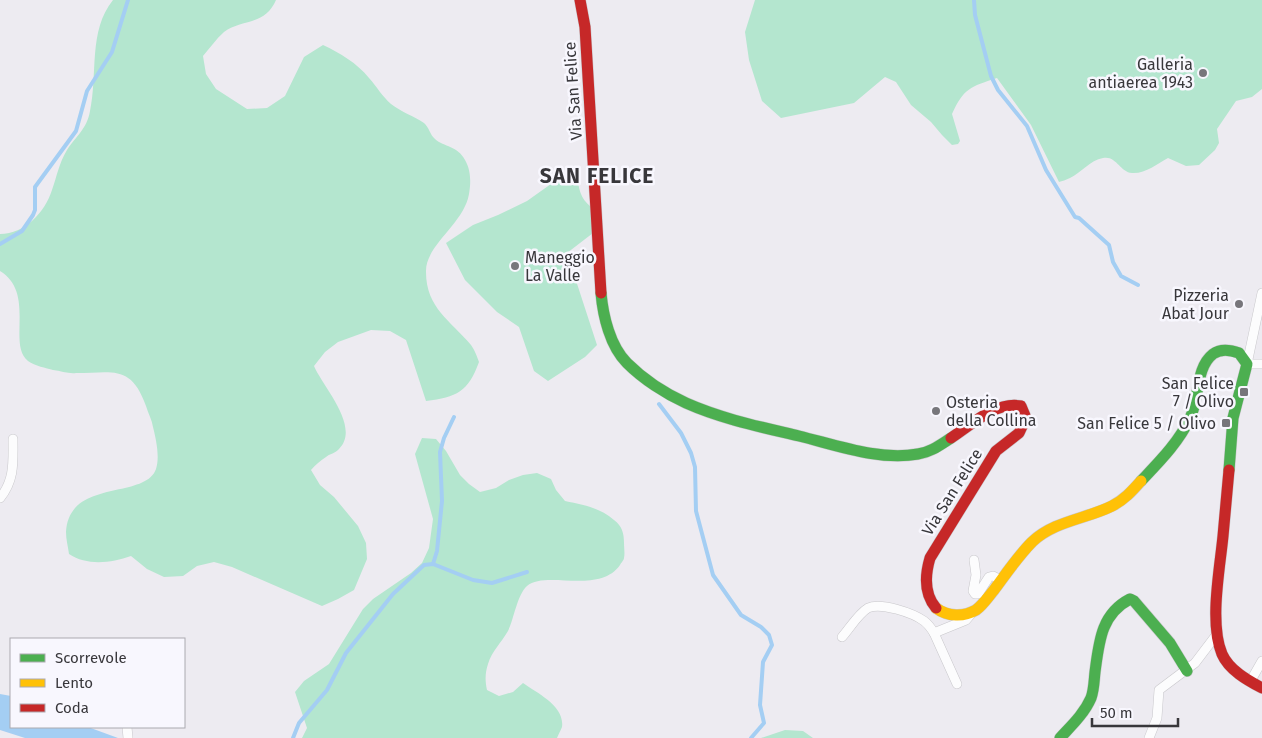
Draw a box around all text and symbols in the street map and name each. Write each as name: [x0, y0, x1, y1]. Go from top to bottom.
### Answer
street label: Via San Felice: [560, 41, 586, 141]
place label: Galleria antiaerea 1943: [1089, 55, 1193, 92]
marker: Galleria antiaerea 1943: [1197, 67, 1209, 79]
district label: SAN FELICE: [540, 163, 654, 189]
place label: Maneggio La Valle: [525, 248, 595, 285]
marker: Maneggio La Valle: [509, 260, 521, 272]
place label: Pizzeria Abat Jour: [1162, 286, 1230, 323]
marker: Pizzeria Abat Jour: [1233, 298, 1245, 310]
place label: San Felice 7 / Olivo: [1162, 374, 1234, 411]
marker: San Felice 7 / Olivo: [1238, 386, 1250, 398]
place label: Osteria della Collina: [946, 393, 1036, 430]
marker: Osteria della Collina: [930, 405, 942, 417]
place label: San Felice 5 / Olivo: [1077, 414, 1216, 433]
marker: San Felice 5 / Olivo: [1220, 417, 1232, 429]
street label: Via San Felice: [918, 445, 986, 539]
legend: [10, 638, 185, 728]
text: Scorrevole: [55, 649, 127, 667]
text: Lento: [55, 674, 93, 692]
scale bar: [1092, 696, 1178, 728]
text: Coda: [55, 699, 89, 717]
text: 50 m: [1100, 704, 1133, 722]

